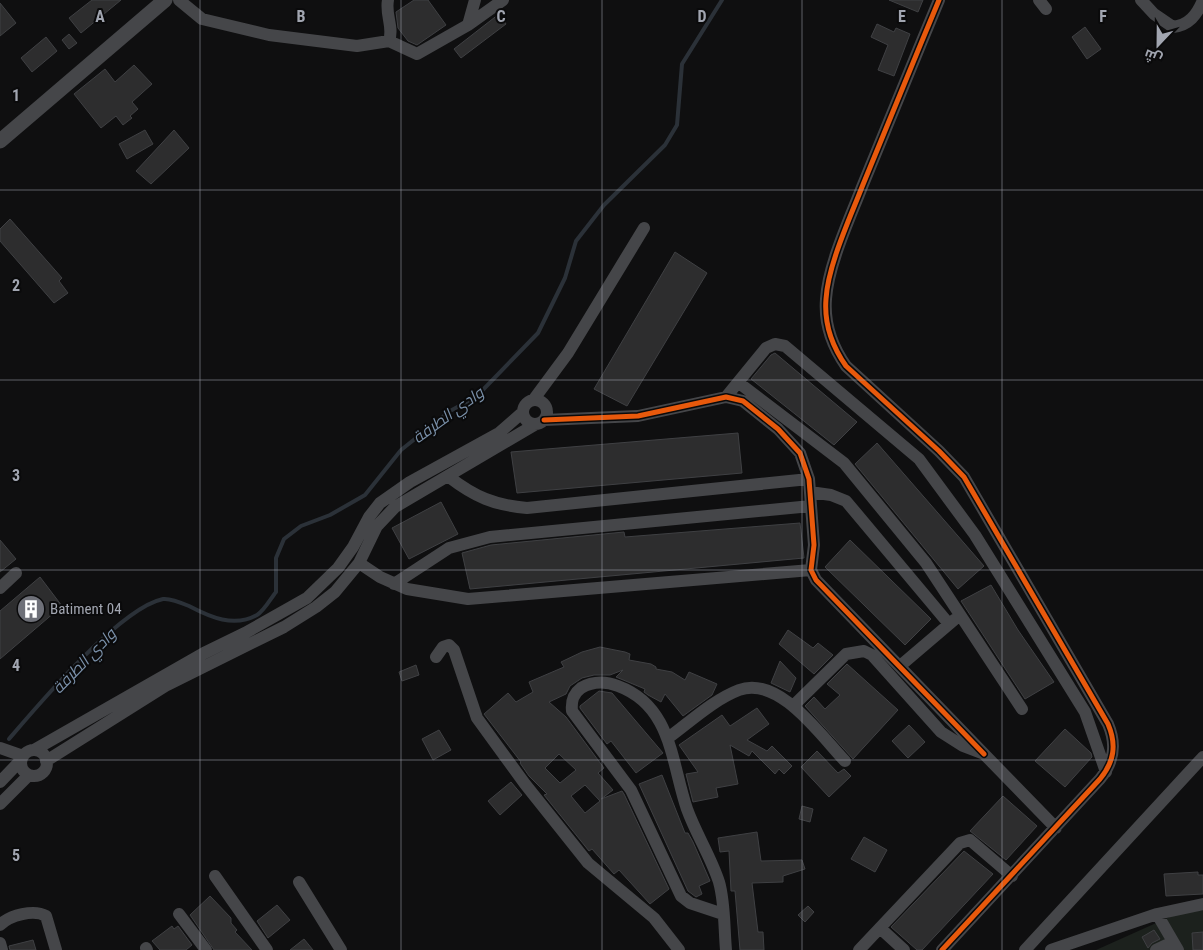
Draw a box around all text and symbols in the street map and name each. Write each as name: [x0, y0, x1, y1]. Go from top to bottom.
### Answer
text: A: [95, 7, 105, 26]
text: B: [297, 7, 306, 26]
text: C: [496, 7, 506, 26]
text: D: [697, 7, 707, 26]
text: E: [898, 7, 906, 26]
text: F: [1099, 7, 1107, 26]
north arrow: [1133, 20, 1183, 70]
text: ش: [1142, 45, 1165, 68]
text: 1: [12, 86, 20, 105]
text: 2: [12, 276, 20, 295]
water label: وادي الطرفة: [409, 382, 490, 450]
text: 3: [12, 466, 20, 485]
building icon: Batiment 04: [16, 594, 46, 624]
place label: Batiment 04: [50, 600, 122, 618]
water label: وادي الطرفة: [48, 624, 123, 700]
text: 4: [12, 656, 20, 675]
text: 5: [12, 846, 20, 865]

